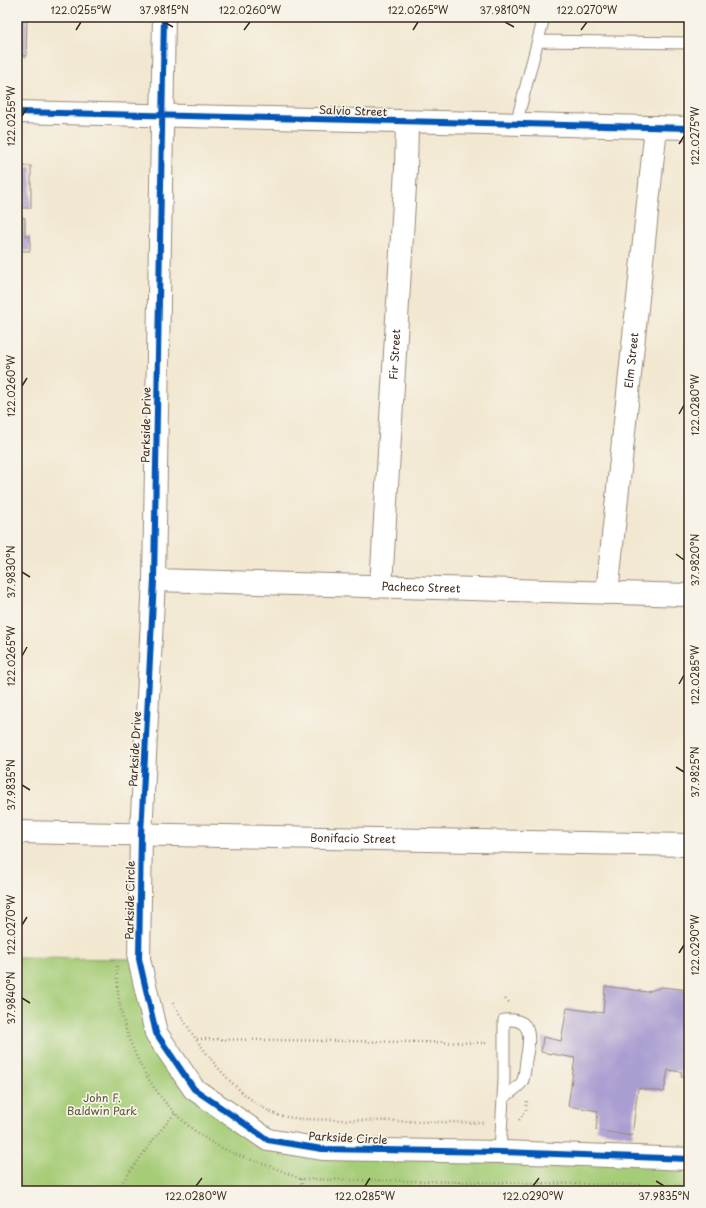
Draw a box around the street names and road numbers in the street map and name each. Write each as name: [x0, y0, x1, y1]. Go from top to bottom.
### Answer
street label: Salvio Street: [319, 101, 388, 120]
street label: Fir Street: [384, 328, 404, 380]
street label: Elm Street: [620, 331, 642, 389]
street label: Parkside Drive: [136, 387, 155, 463]
street label: Pacheco Street: [381, 577, 461, 597]
street label: Parkside Drive: [124, 711, 145, 787]
street label: Bonifacio Street: [310, 829, 396, 847]
street label: Parkside Circle: [120, 860, 139, 940]
street label: Parkside Circle: [308, 1127, 388, 1148]

